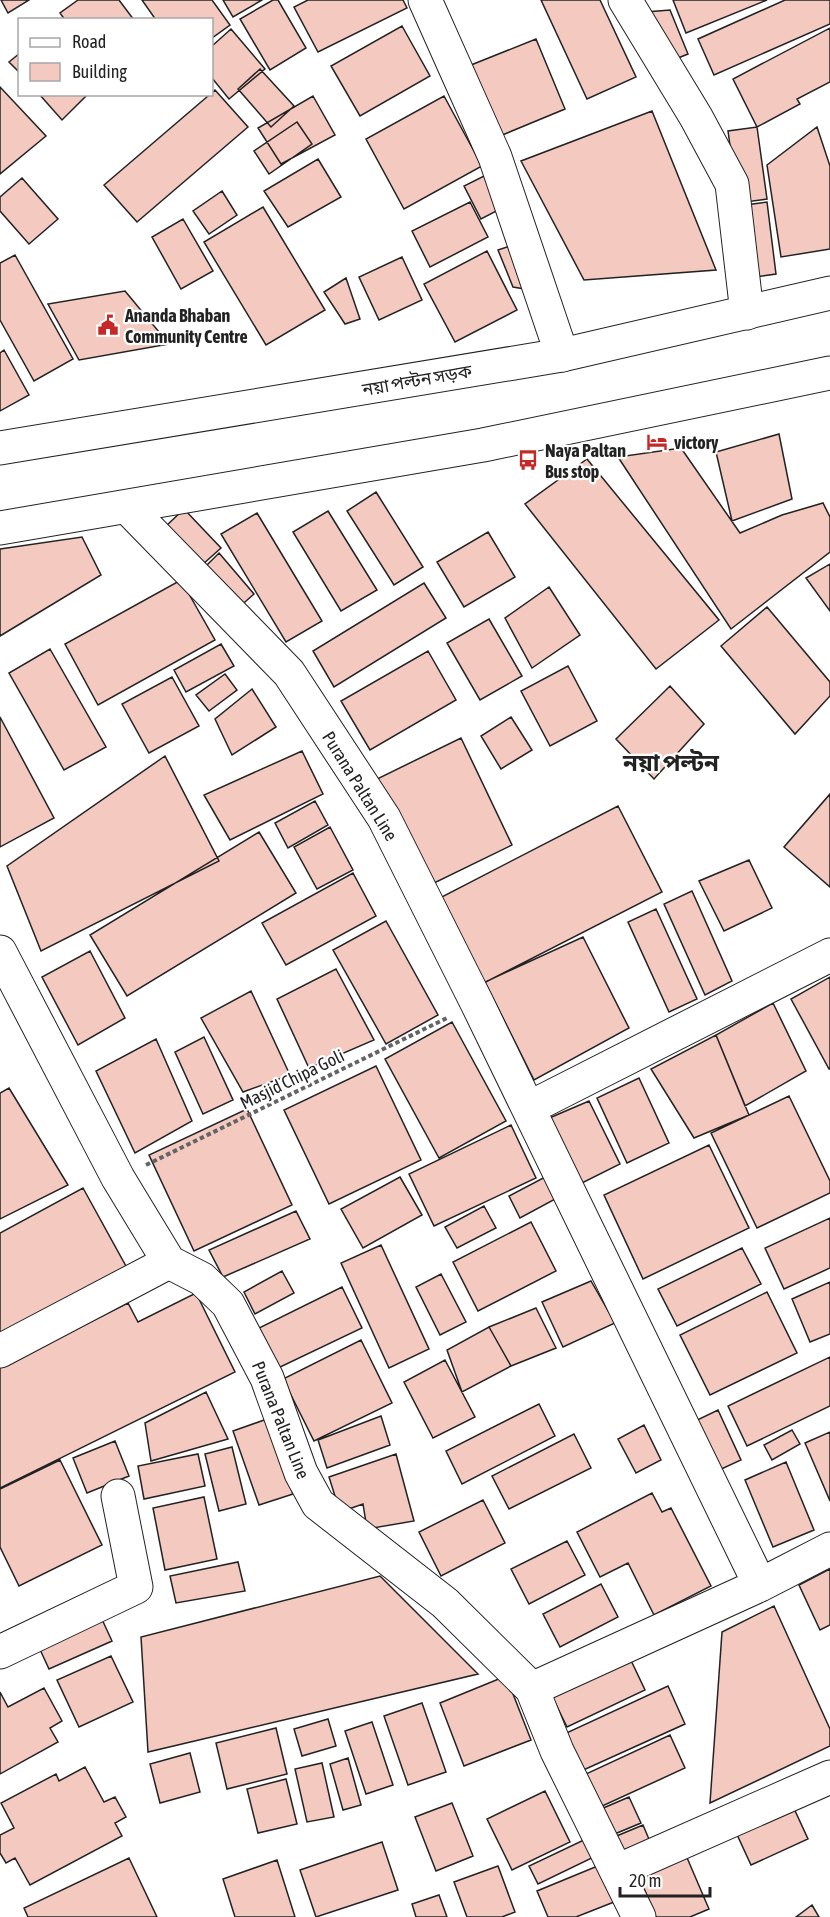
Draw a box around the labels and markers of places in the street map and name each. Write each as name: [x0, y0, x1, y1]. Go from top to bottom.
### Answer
place label: Ananda Bhaban Community Centre: [124, 305, 248, 347]
public building icon: Ananda Bhaban Community Centre: [96, 313, 120, 337]
hotel icon: victory: [645, 430, 669, 454]
place label: victory: [674, 432, 719, 453]
place label: Naya Paltan Bus stop: [545, 440, 626, 482]
bus stop icon: Naya Paltan Bus stop: [516, 448, 540, 472]

